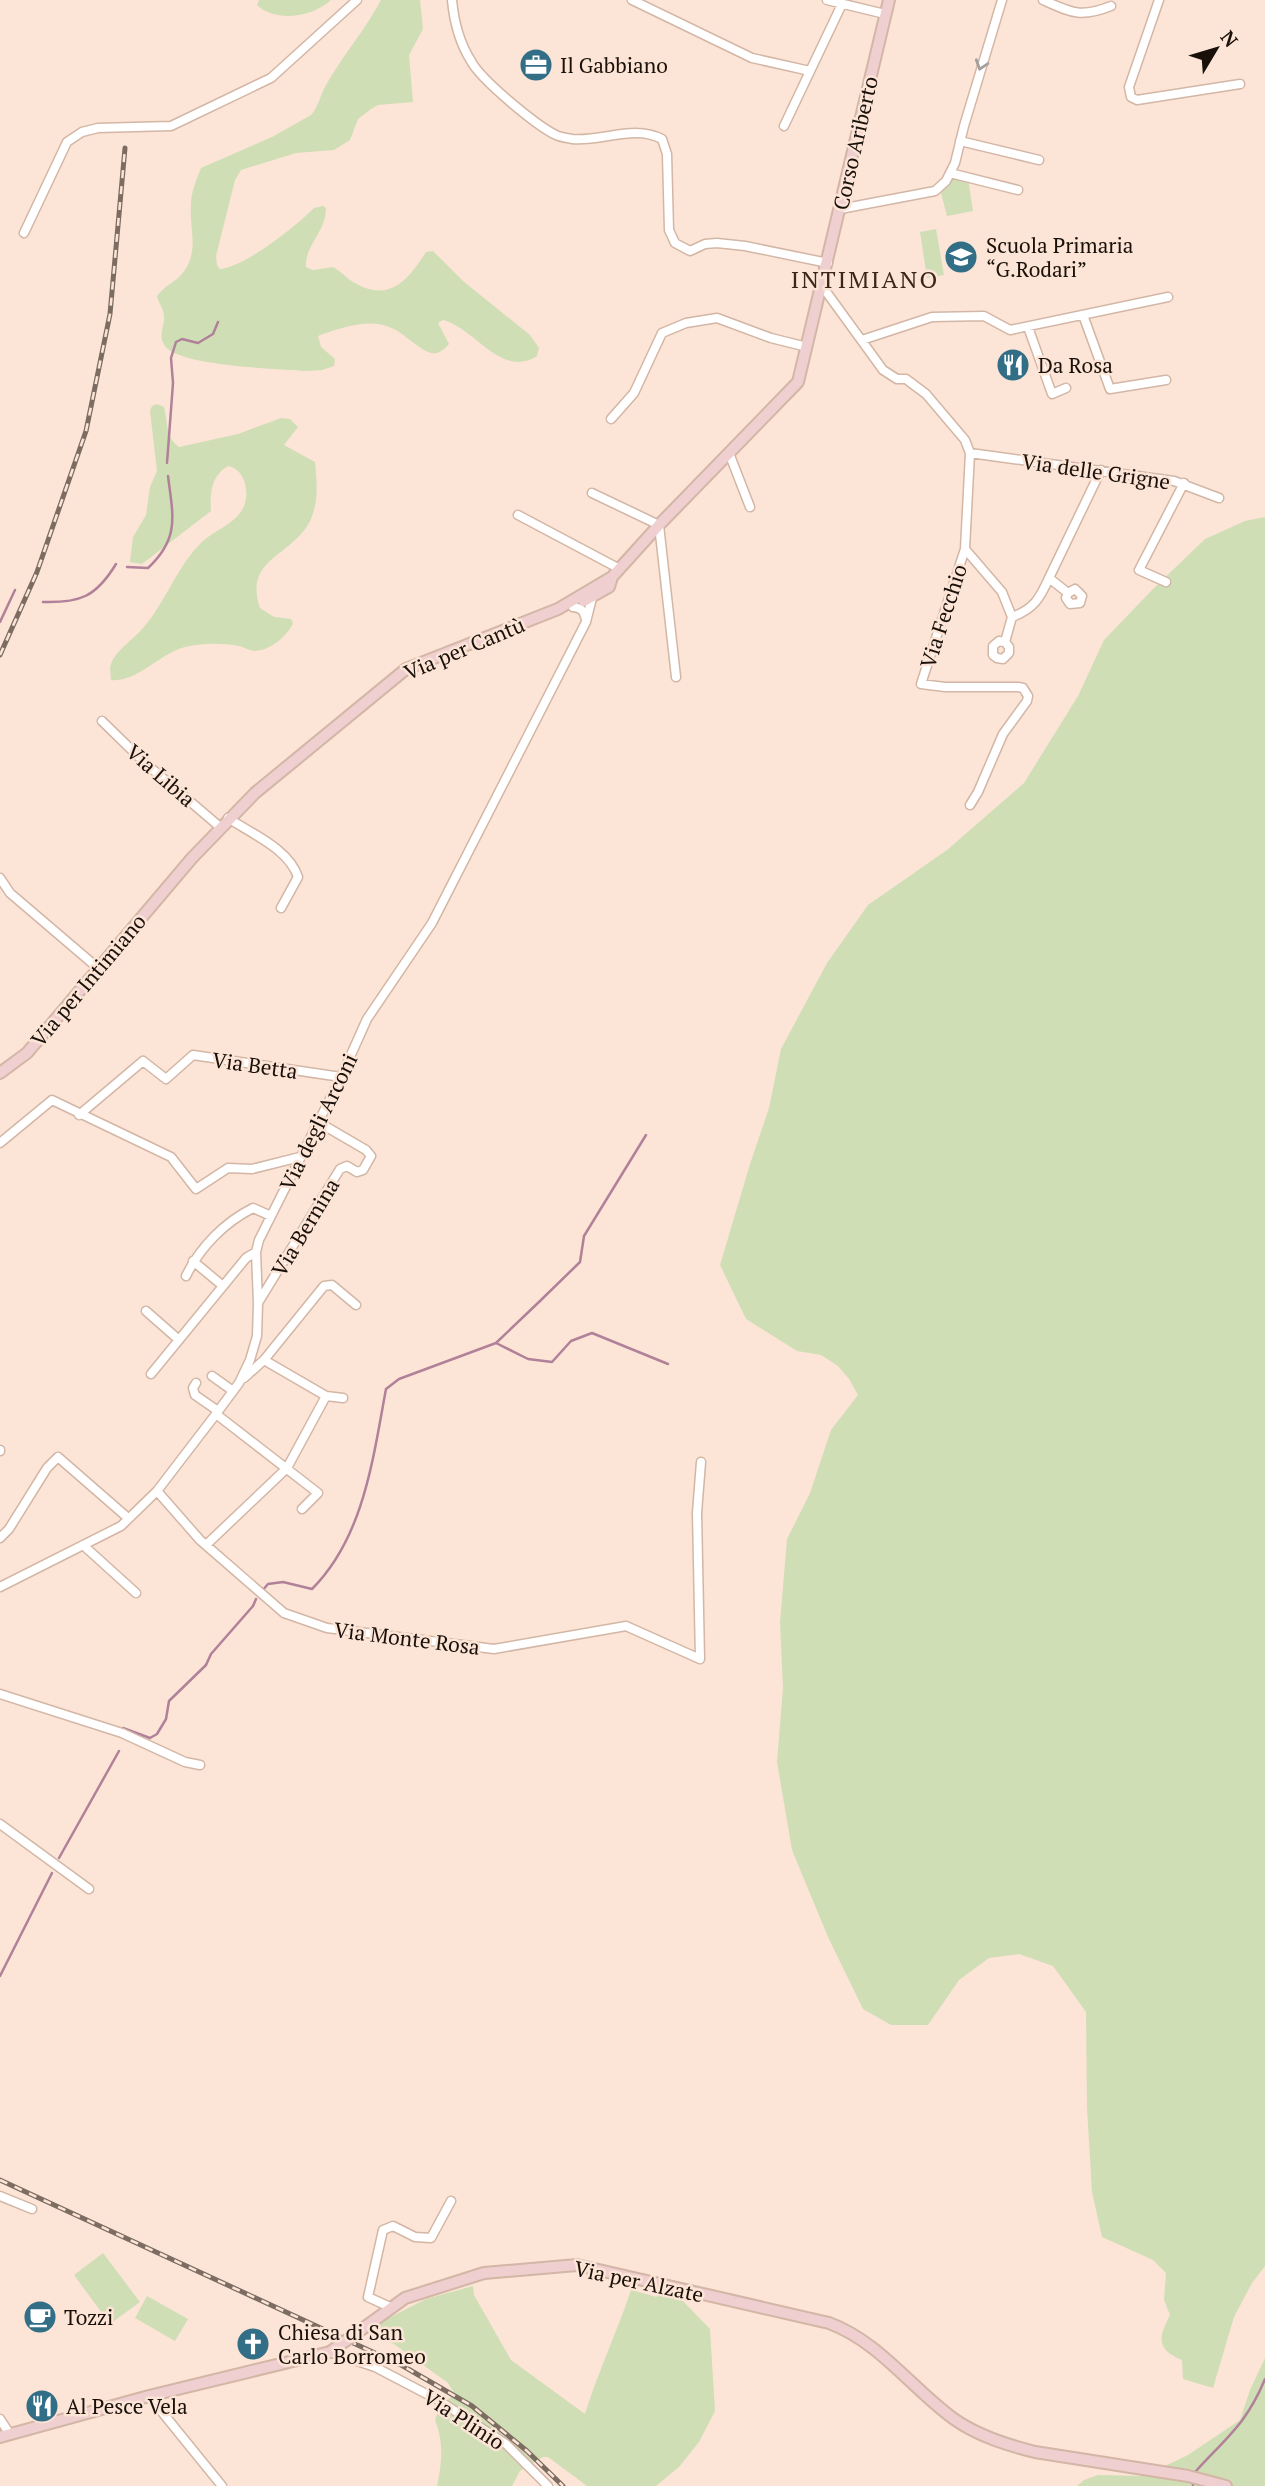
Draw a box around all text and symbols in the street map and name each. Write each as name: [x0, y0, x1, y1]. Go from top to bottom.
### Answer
north arrow: [1181, 14, 1251, 84]
text: N: [1216, 25, 1244, 52]
office icon: Il Gabbiano: [517, 46, 555, 84]
place label: Il Gabbiano: [560, 51, 668, 79]
one-way arrow: [975, 59, 990, 71]
street label: Corso Ariberto: [826, 73, 884, 213]
place label: Scuola Primaria “G.Rodari”: [986, 231, 1134, 283]
school or university icon: Scuola Primaria “G.Rodari”: [942, 238, 980, 276]
district label: INTIMIANO: [791, 263, 939, 295]
restaurant icon: Da Rosa: [994, 346, 1032, 384]
place label: Da Rosa: [1038, 351, 1113, 379]
street label: Via delle Grigne: [1020, 447, 1172, 495]
street label: Via Fecchio: [913, 560, 973, 672]
street label: Via per Cantù: [399, 610, 529, 686]
street label: Via Libia: [121, 737, 202, 813]
street label: Via per Intimiano: [24, 908, 152, 1052]
street label: Via Betta: [210, 1045, 300, 1085]
street label: Via degli Arconi: [273, 1049, 363, 1195]
street label: Via Bernina: [265, 1172, 345, 1281]
street label: Via Monte Rosa: [333, 1615, 482, 1661]
street label: Via per Alzate: [572, 2254, 706, 2308]
cafe icon: Tozzi: [21, 2298, 59, 2336]
place label: Tozzi: [64, 2303, 113, 2331]
place label: Chiesa di San Carlo Borromeo: [278, 2318, 426, 2370]
church icon: Chiesa di San Carlo Borromeo: [234, 2325, 272, 2363]
street label: Via Plinio: [418, 2382, 510, 2456]
restaurant icon: Al Pesce Vela: [23, 2387, 61, 2425]
place label: Al Pesce Vela: [66, 2392, 188, 2420]

